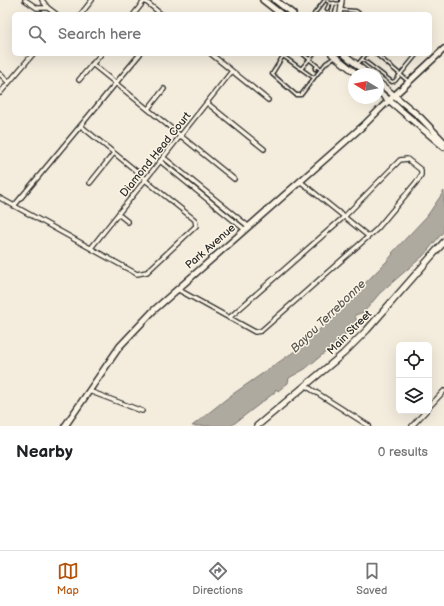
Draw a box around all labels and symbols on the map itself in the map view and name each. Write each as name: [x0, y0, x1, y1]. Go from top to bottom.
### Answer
north arrow: [348, 68, 384, 104]
street label: Diamond Head Court: [117, 109, 194, 199]
street label: Park Avenue: [183, 221, 238, 272]
water label: Bayou Terrebonne: [288, 277, 369, 356]
street label: Main Street: [324, 307, 375, 357]

